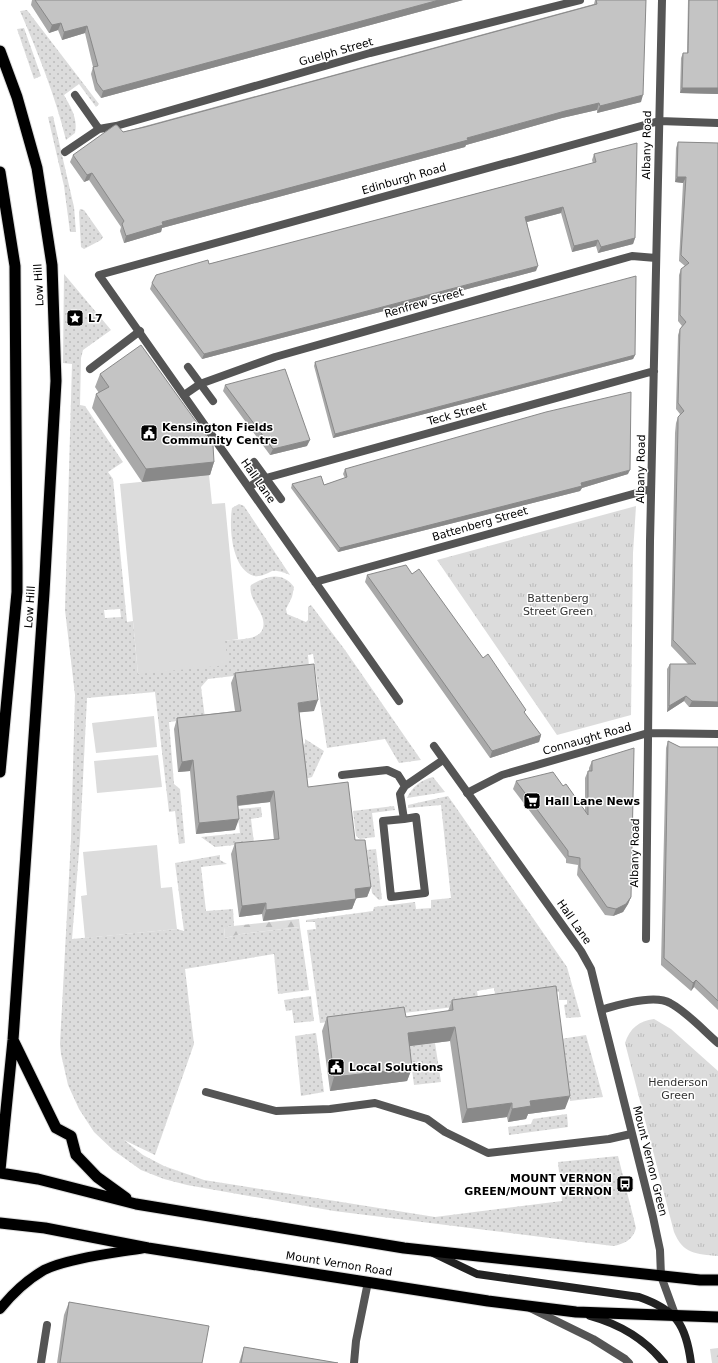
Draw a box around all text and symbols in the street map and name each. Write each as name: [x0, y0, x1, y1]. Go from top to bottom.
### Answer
street label: Guelph Street: [298, 35, 375, 69]
street label: Albany Road: [640, 110, 654, 180]
street label: Edinburgh Road: [360, 161, 448, 197]
street label: Low Hill: [31, 263, 47, 307]
street label: Renfrew Street: [383, 285, 466, 321]
place icon: L7: [65, 308, 85, 328]
place label: L7: [88, 312, 103, 325]
street label: Teck Street: [425, 400, 489, 428]
place label: Kensington Fields Community Centre: [162, 421, 278, 447]
public building icon: Kensington Fields Community Centre: [139, 423, 159, 443]
street label: Albany Road: [634, 434, 648, 504]
street label: Hall Lane: [238, 456, 278, 506]
street label: Battenberg Street: [431, 504, 530, 544]
street label: Low Hill: [22, 585, 38, 629]
park label: Battenberg Street Green: [523, 592, 593, 618]
street label: Connaught Road: [541, 720, 633, 758]
supermarket icon: Hall Lane News: [522, 791, 542, 811]
place label: Hall Lane News: [545, 795, 640, 808]
street label: Albany Road: [628, 818, 642, 888]
street label: Hall Lane: [554, 897, 594, 947]
public building icon: Local Solutions: [326, 1057, 346, 1077]
place label: Local Solutions: [349, 1061, 444, 1074]
park label: Henderson Green: [648, 1076, 708, 1102]
street label: Mount Vernon Green: [630, 1104, 670, 1218]
place label: MOUNT VERNON GREEN/MOUNT VERNON: [464, 1172, 612, 1198]
bus stop icon: MOUNT VERNON GREEN/MOUNT VERNON: [615, 1174, 635, 1194]
street label: Mount Vernon Road: [285, 1249, 393, 1279]

